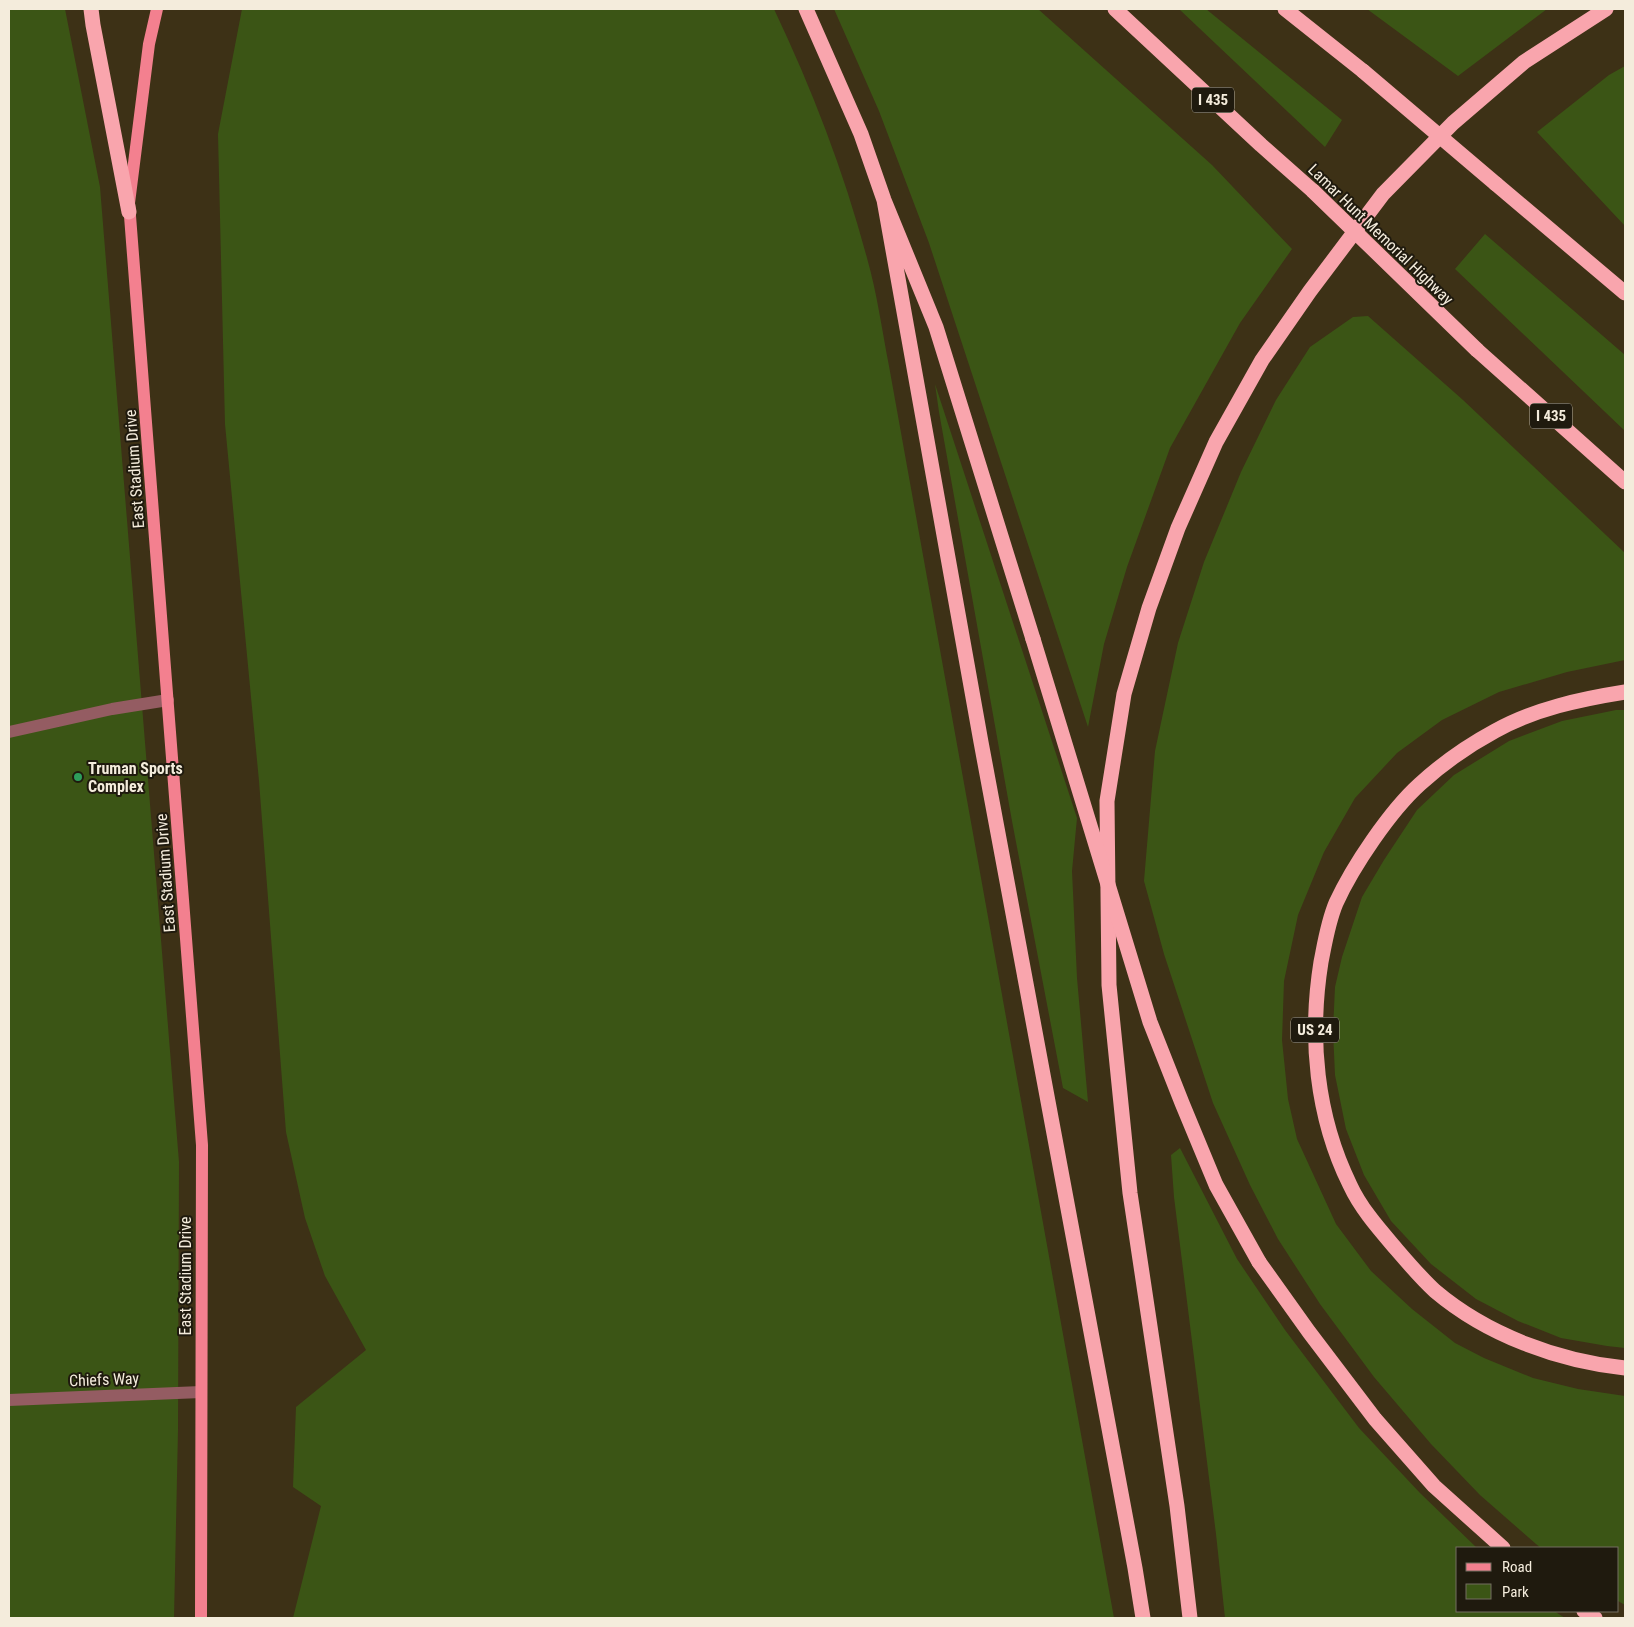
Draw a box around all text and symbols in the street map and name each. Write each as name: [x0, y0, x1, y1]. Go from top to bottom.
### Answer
road number: I 435: [1192, 88, 1234, 112]
street label: Lamar Hunt Memorial Highway: [1304, 160, 1457, 309]
road number: I 435: [1530, 404, 1572, 428]
street label: East Stadium Drive: [121, 409, 148, 529]
place label: Truman Sports Complex: [88, 759, 183, 796]
marker: Truman Sports Complex: [72, 771, 84, 783]
street label: East Stadium Drive: [152, 813, 179, 933]
road number: US 24: [1291, 1018, 1339, 1042]
street label: East Stadium Drive: [176, 1217, 195, 1336]
street label: Chiefs Way: [69, 1369, 140, 1390]
legend: [1456, 1547, 1619, 1612]
text: Road: [1502, 1558, 1532, 1576]
text: Park: [1502, 1583, 1529, 1601]

